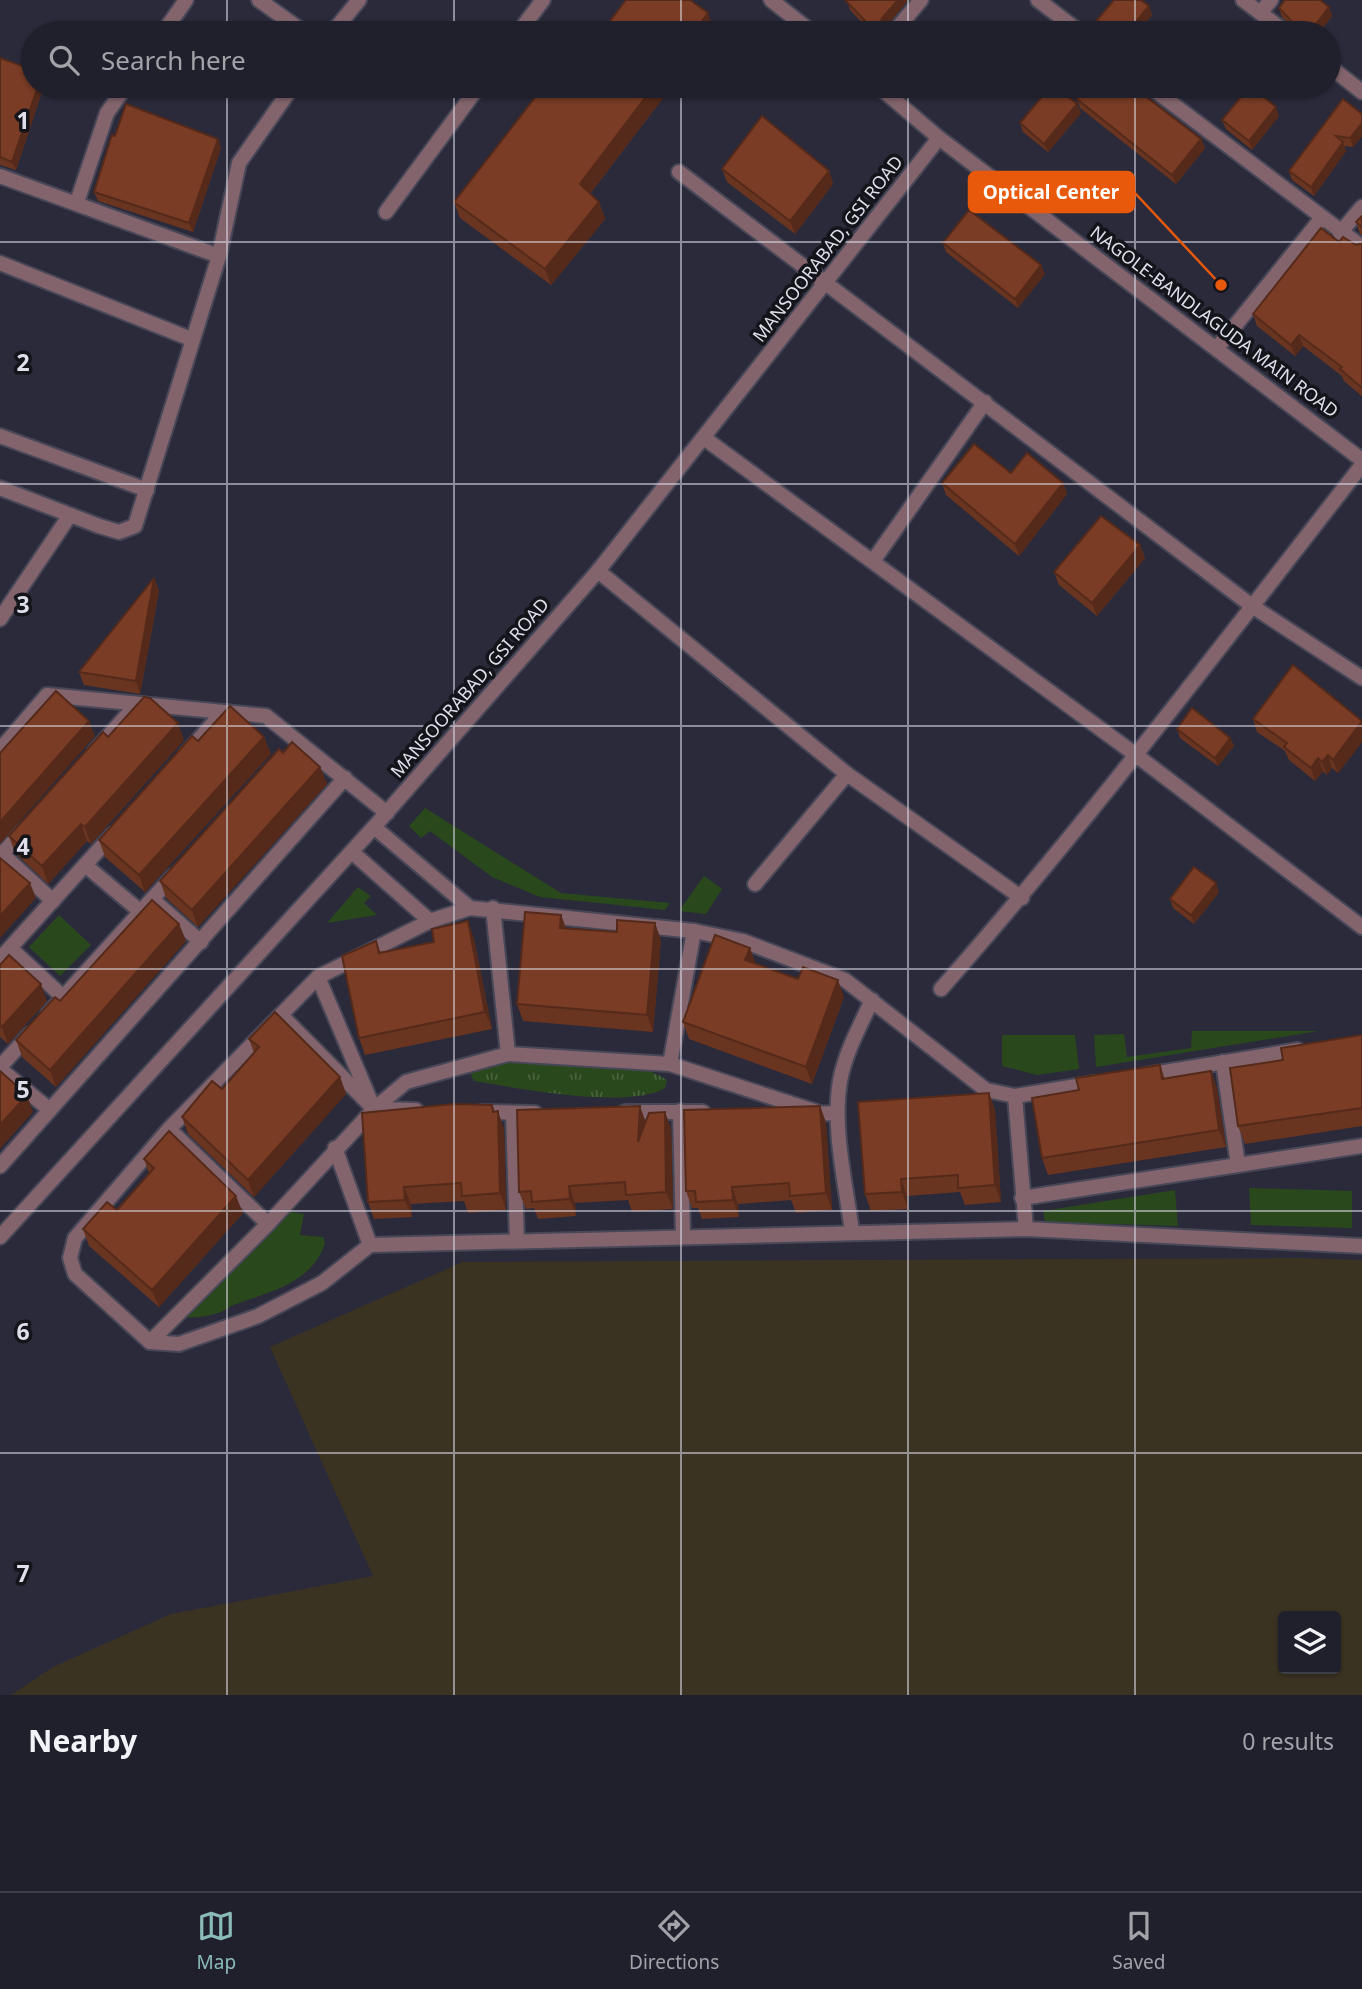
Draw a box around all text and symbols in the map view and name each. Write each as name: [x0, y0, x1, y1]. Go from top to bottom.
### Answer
search box: [21, 21, 1341, 98]
icon: search: [45, 41, 83, 79]
text: Search here: [101, 42, 246, 78]
text: 1: [16, 104, 30, 136]
street label: MANSOORABAD, GSI ROAD: [747, 150, 908, 347]
callout: Optical Center: [969, 172, 1134, 212]
text: Optical Center: [983, 179, 1120, 205]
street label: NAGOLE-BANDLAGUDA MAIN ROAD: [1086, 220, 1344, 423]
text: 2: [16, 346, 30, 378]
text: 3: [16, 588, 30, 620]
street label: MANSOORABAD, GSI ROAD: [385, 592, 554, 782]
text: 4: [16, 830, 30, 862]
text: 5: [16, 1073, 30, 1105]
text: 6: [16, 1315, 30, 1347]
text: 7: [16, 1557, 30, 1589]
map controls: [1278, 1611, 1341, 1674]
button: layers: [1278, 1611, 1341, 1674]
text: Nearby: [28, 1720, 137, 1761]
text: 0 results: [1242, 1725, 1334, 1757]
tab: Map: [197, 1907, 236, 1975]
tab: Directions: [629, 1907, 719, 1975]
tab: Saved: [1112, 1907, 1165, 1975]

